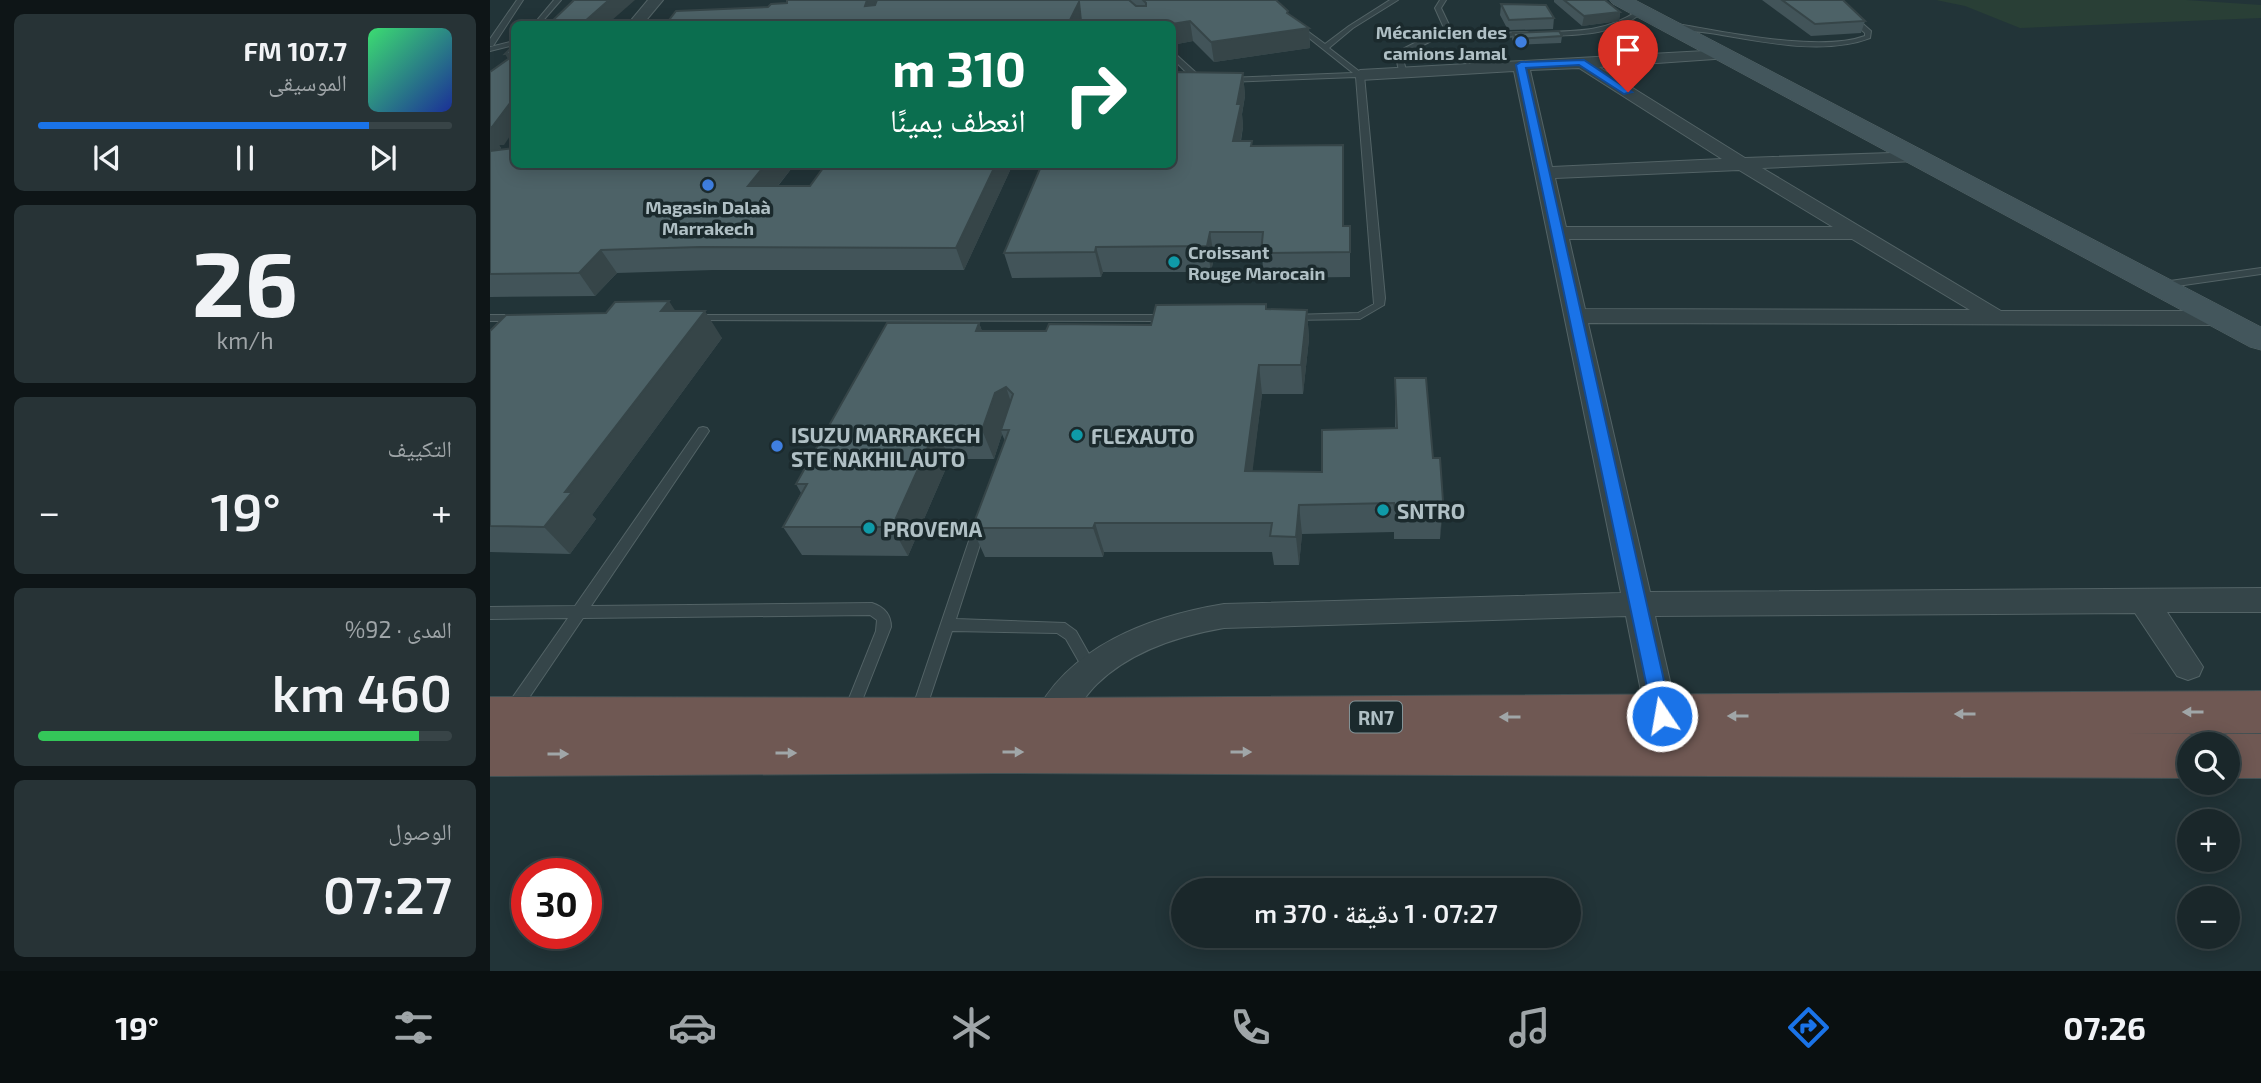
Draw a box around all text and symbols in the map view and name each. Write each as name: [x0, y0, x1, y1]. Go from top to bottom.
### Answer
pin: [1598, 20, 1658, 92]
place label: Mécanicien des camions Jamal: [1376, 21, 1507, 64]
icon: arrive: [1609, 31, 1647, 69]
marker: Mécanicien des camions Jamal: [1513, 34, 1529, 50]
text: 107.7 FM: [244, 35, 347, 66]
text: 310 m: [892, 38, 1026, 97]
icon: right: [1050, 49, 1141, 140]
text: الموسيقى: [268, 68, 347, 96]
text: انعطف يمينًا: [890, 100, 1026, 138]
icon: previous: [88, 139, 126, 177]
icon: pause: [226, 139, 264, 177]
icon: next: [364, 139, 402, 177]
marker: Magasin Dalaà Marrakech: [700, 177, 716, 193]
place label: Magasin Dalaà Marrakech: [645, 196, 771, 239]
text: 26: [192, 226, 298, 335]
place label: Croissant Rouge Marocain: [1188, 241, 1325, 284]
marker: Croissant Rouge Marocain: [1166, 254, 1182, 270]
text: km/h: [216, 326, 274, 354]
place label: ISUZU MARRAKECH STE NAKHIL AUTO: [791, 422, 981, 471]
place label: FLEXAUTO: [1091, 423, 1194, 448]
marker: FLEXAUTO: [1069, 427, 1085, 443]
text: التكييف: [387, 434, 452, 462]
marker: ISUZU MARRAKECH STE NAKHIL AUTO: [769, 438, 785, 454]
text: 19°: [210, 479, 281, 541]
text: −: [38, 488, 60, 534]
text: +: [431, 488, 452, 534]
place label: SNTRO: [1397, 498, 1465, 523]
marker: SNTRO: [1375, 502, 1391, 518]
place label: PROVEMA: [883, 516, 983, 541]
marker: PROVEMA: [861, 520, 877, 536]
text: المدى · 92%: [345, 615, 452, 643]
text: 460 km: [272, 660, 452, 722]
position arrow: [1625, 679, 1699, 753]
road number: RN7: [1350, 702, 1402, 732]
one-way arrow: [2182, 706, 2204, 718]
one-way arrow: [1954, 708, 1976, 720]
one-way arrow: [1727, 710, 1749, 722]
one-way arrow: [1499, 711, 1521, 723]
map controls: [2177, 732, 2240, 949]
button: search: [2177, 732, 2240, 795]
one-way arrow: [1002, 746, 1024, 757]
one-way arrow: [1230, 746, 1252, 758]
one-way arrow: [775, 747, 797, 758]
one-way arrow: [547, 748, 569, 760]
button: +: [2177, 809, 2240, 872]
text: الوصول: [388, 817, 452, 845]
speed limit sign: 30: [511, 858, 602, 949]
text: 07:27: [323, 862, 452, 924]
button: −: [2177, 886, 2240, 949]
text: 07:27 · 1 دقيقة · 370 m: [1254, 897, 1498, 928]
icon: filters: [389, 1003, 438, 1052]
icon: car: [668, 1003, 717, 1052]
icon: climate: [947, 1003, 996, 1052]
icon: phone: [1226, 1003, 1275, 1052]
icon: music: [1505, 1003, 1554, 1052]
icon: directions: [1784, 1003, 1833, 1052]
text: 19°: [115, 1008, 159, 1046]
text: 07:26: [2063, 1008, 2146, 1046]

